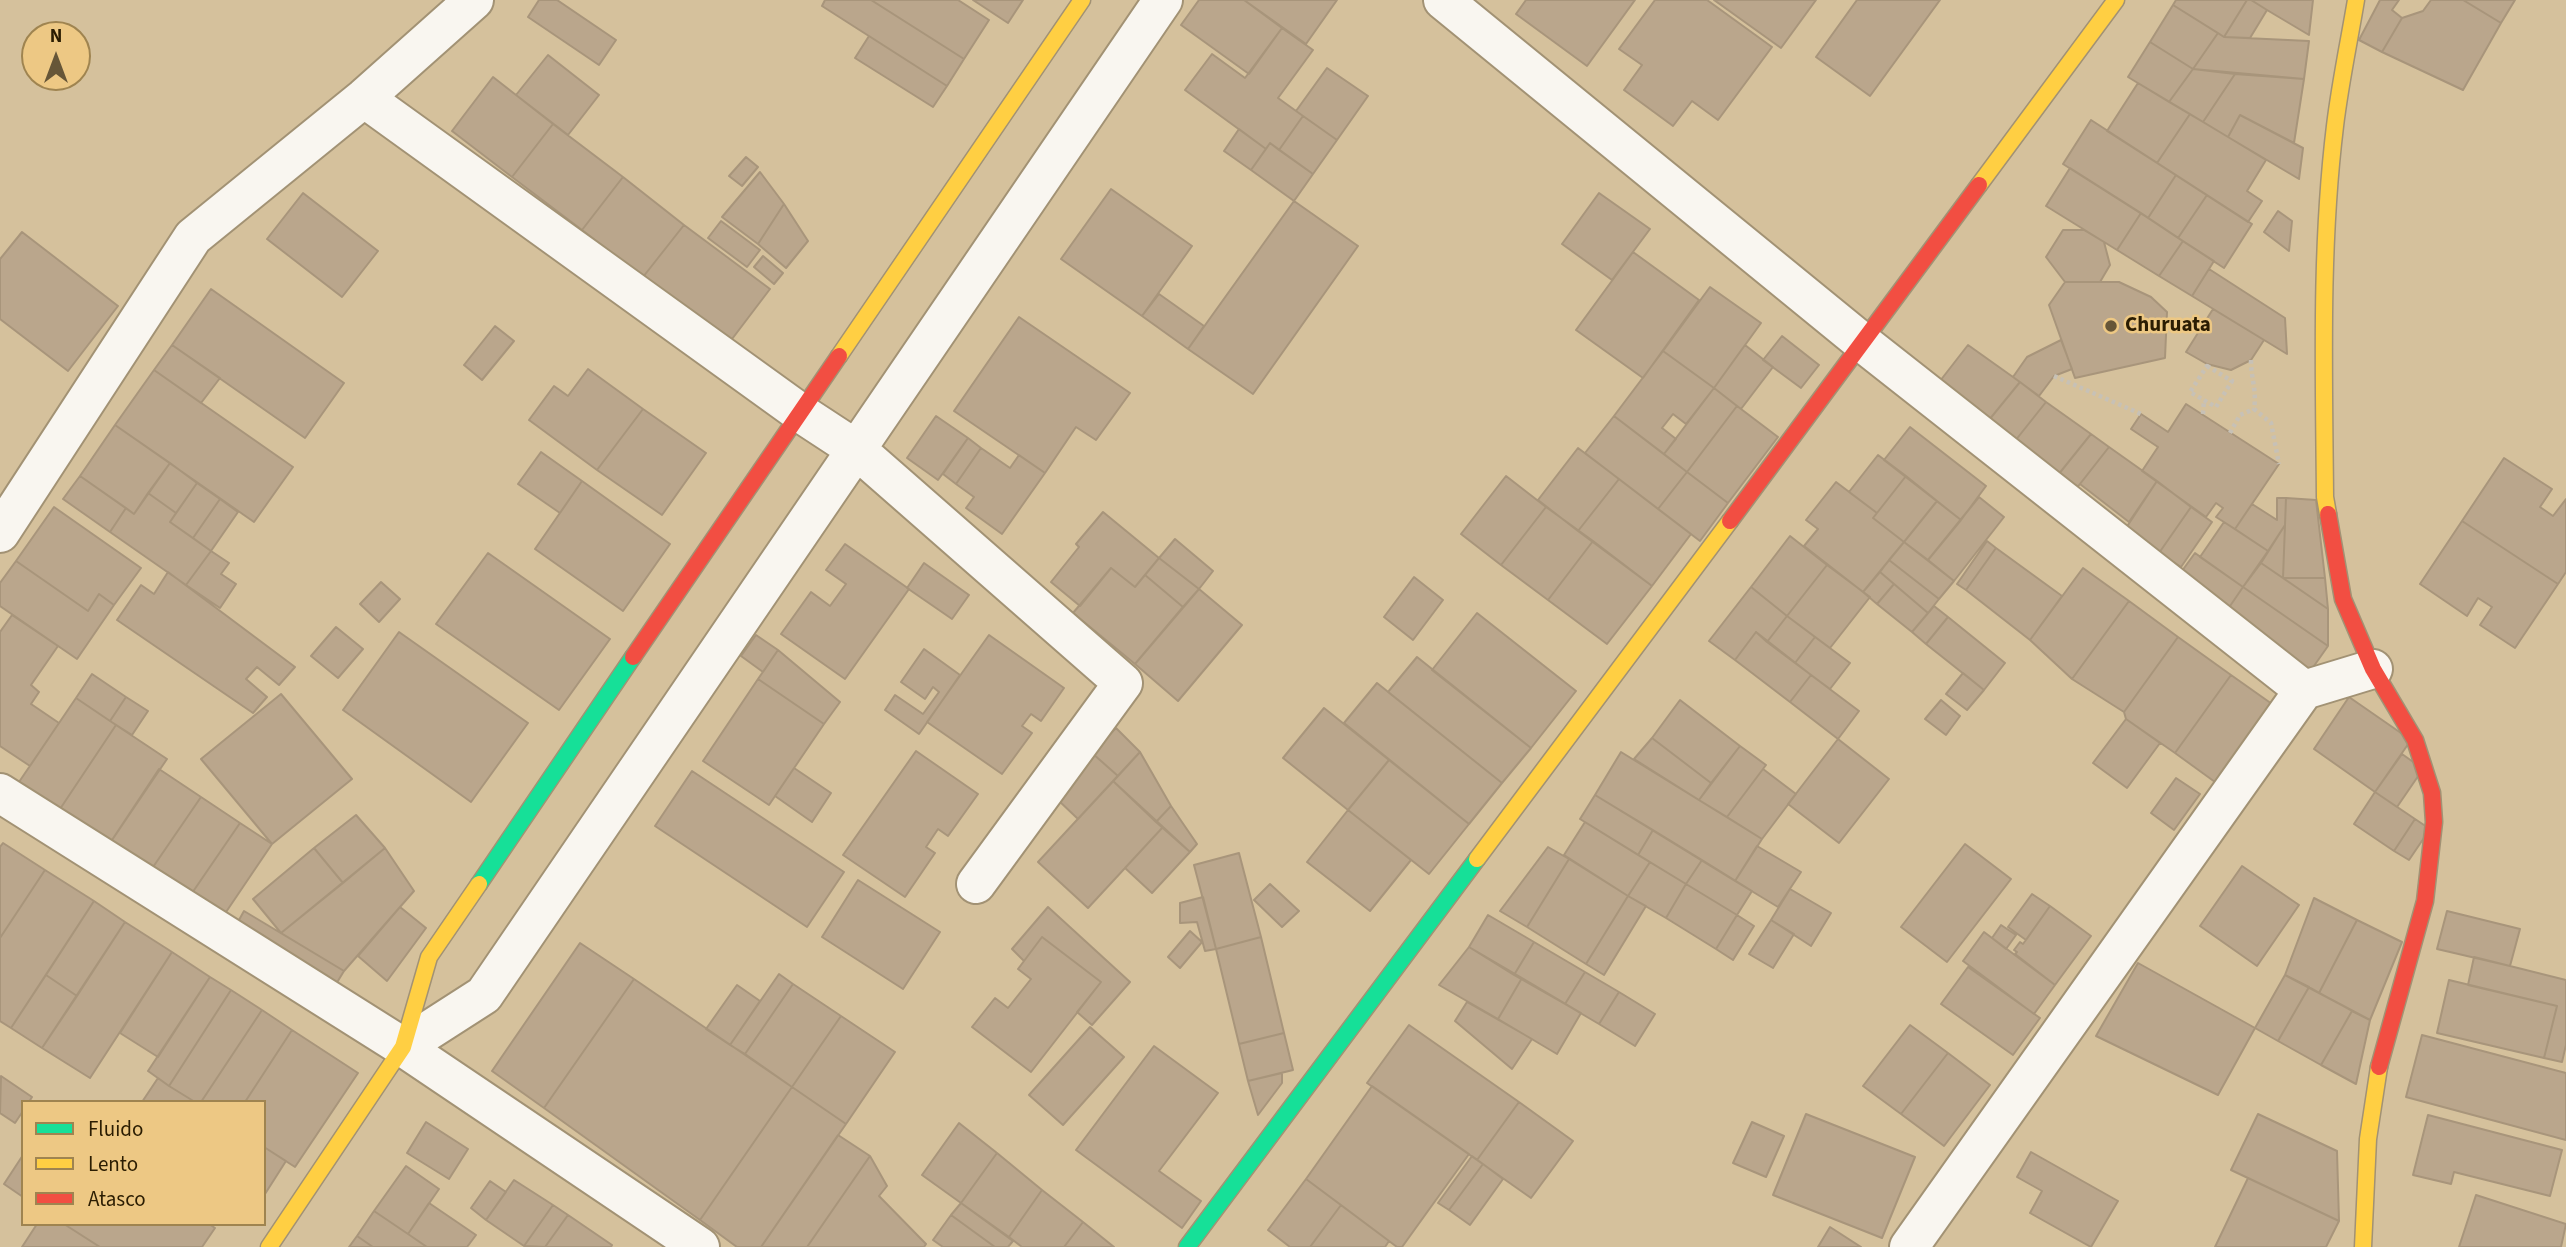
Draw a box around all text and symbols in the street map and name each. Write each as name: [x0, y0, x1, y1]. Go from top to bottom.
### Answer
north arrow: [21, 21, 91, 91]
text: N: [50, 23, 62, 50]
place label: Churuata: [2125, 313, 2211, 339]
marker: Churuata: [2103, 318, 2119, 334]
legend: [21, 1100, 266, 1226]
text: Fluido: [88, 1114, 143, 1144]
text: Lento: [88, 1149, 138, 1179]
text: Atasco: [88, 1184, 146, 1214]

